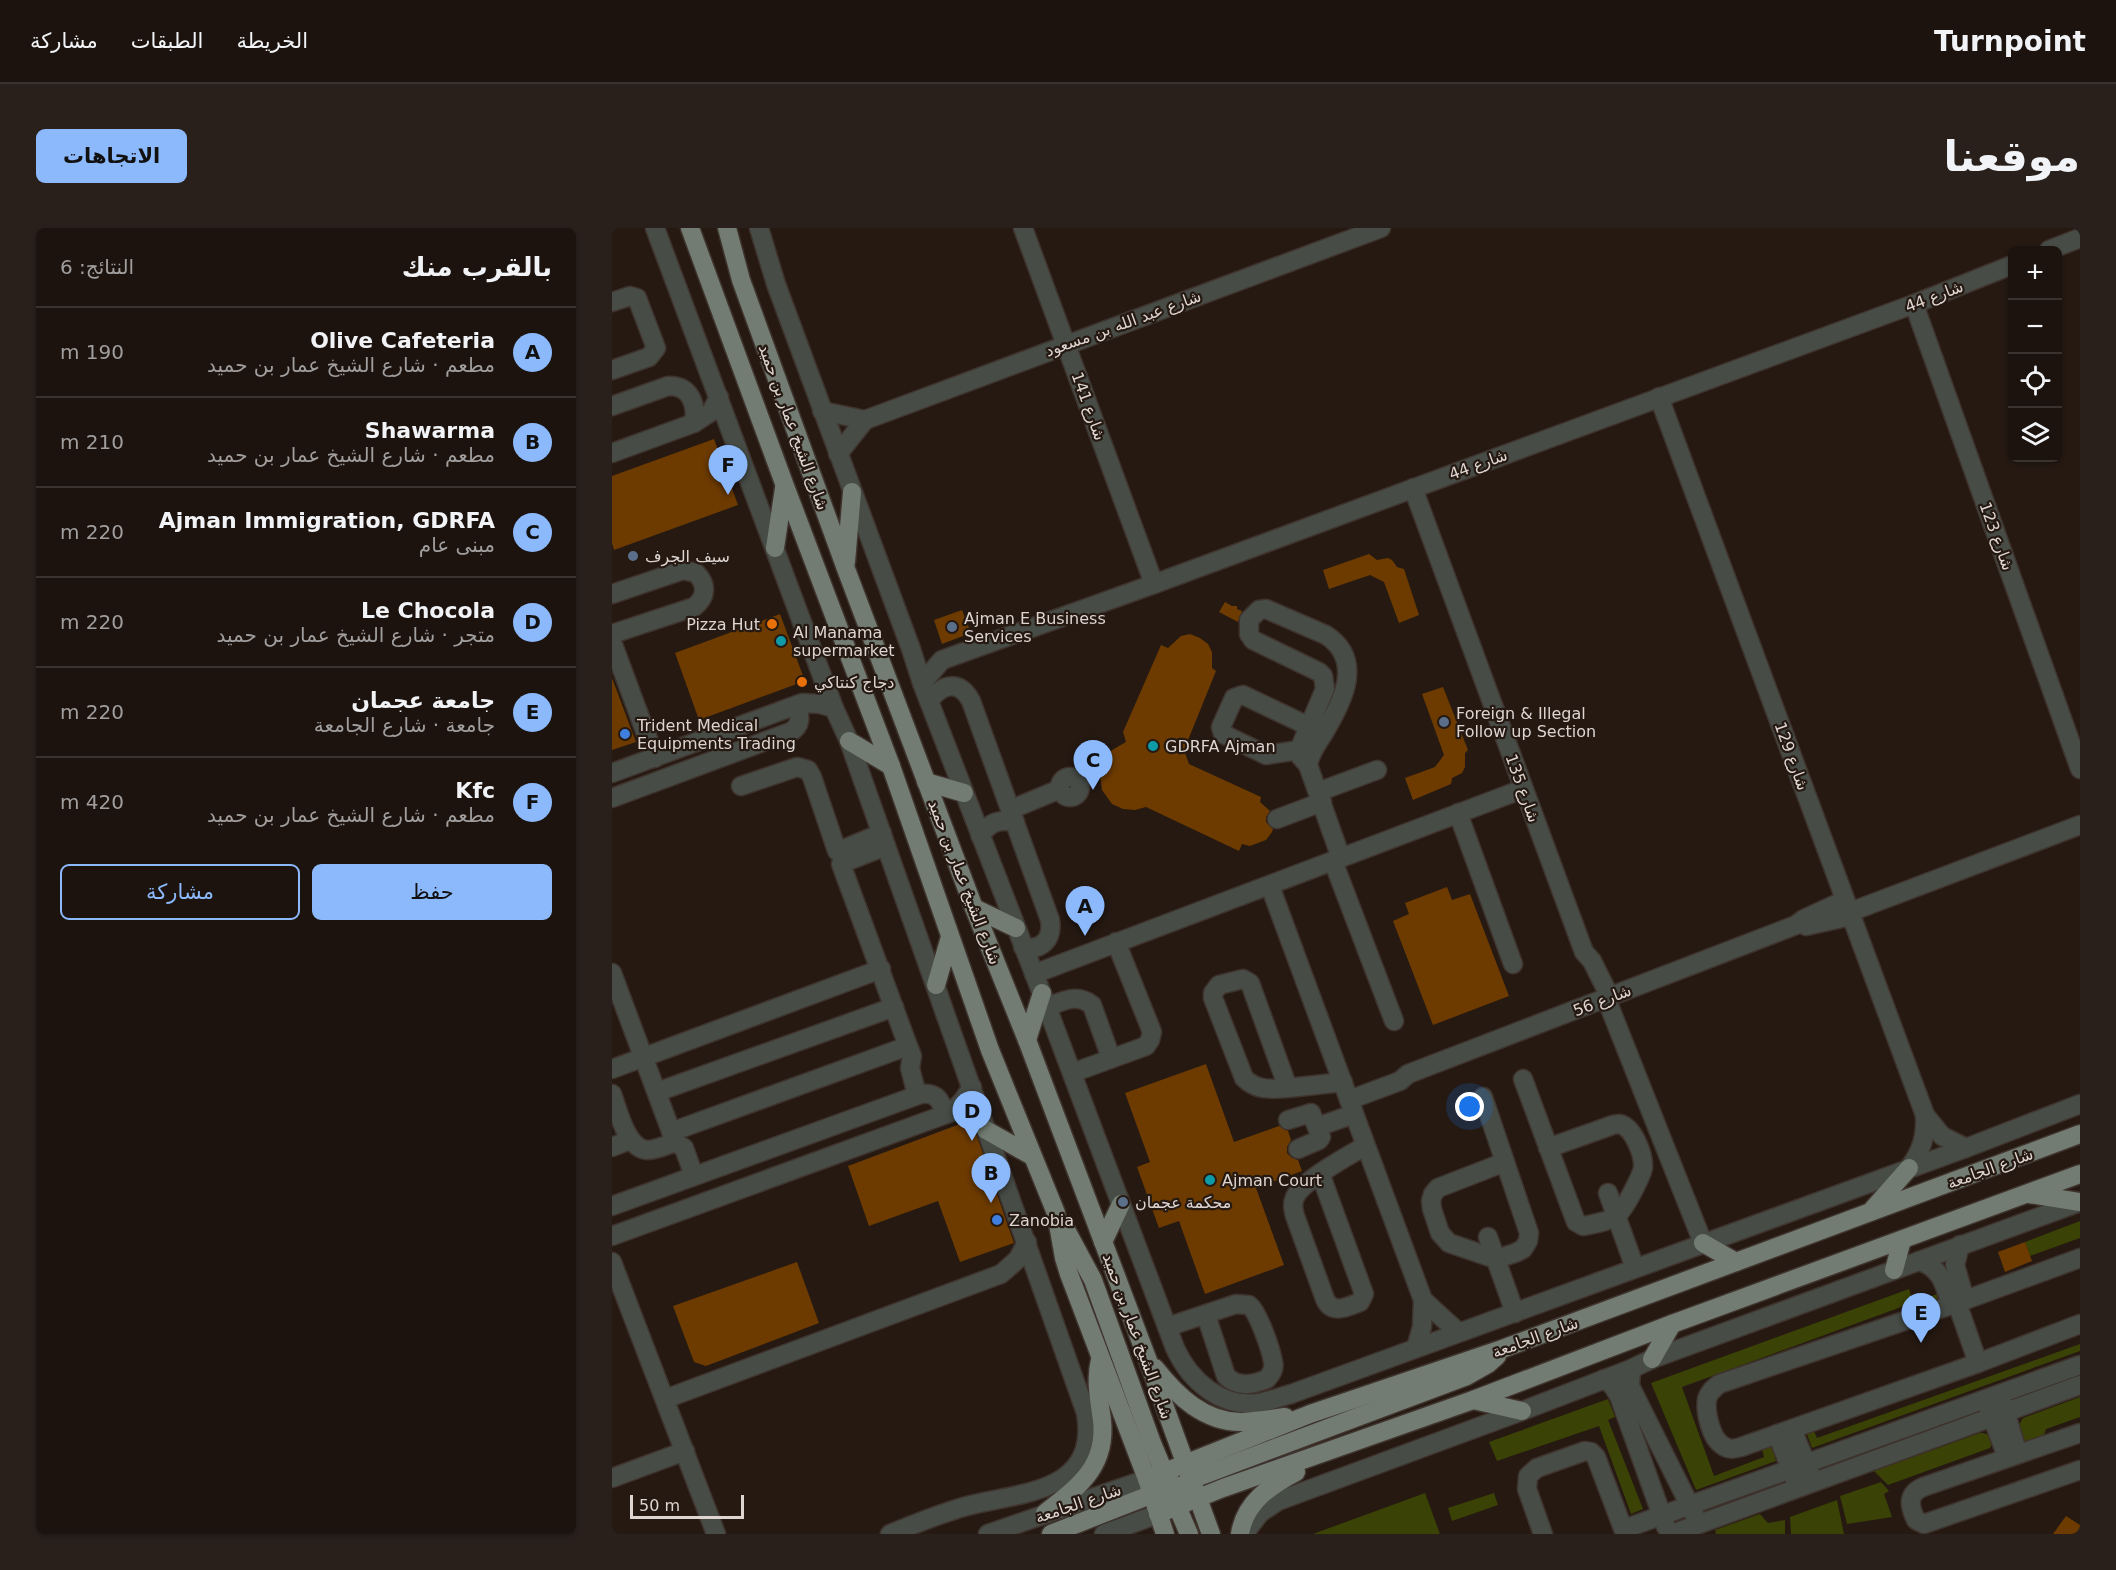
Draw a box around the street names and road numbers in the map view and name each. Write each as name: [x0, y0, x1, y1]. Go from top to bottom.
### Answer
street label: شارع 44: [1902, 277, 1966, 317]
street label: شارع عبد الله بن مسعود: [1043, 286, 1204, 361]
street label: شارع الشيخ عمار بن حميد: [754, 342, 832, 513]
street label: شارع 141: [1066, 369, 1110, 443]
street label: شارع 44: [1446, 445, 1510, 485]
street label: شارع 123: [1974, 499, 2018, 573]
street label: شارع 129: [1769, 719, 1813, 793]
street label: شارع 135: [1500, 751, 1544, 825]
street label: شارع الشيخ عمار بن حميد: [923, 797, 1005, 968]
street label: شارع 56: [1570, 981, 1634, 1021]
street label: شارع الجامعة: [1945, 1144, 2036, 1194]
street label: شارع الشيخ عمار بن حميد: [1098, 1251, 1176, 1422]
street label: شارع الجامعة: [1490, 1313, 1581, 1363]
street label: شارع الجامعة: [1033, 1480, 1124, 1528]

